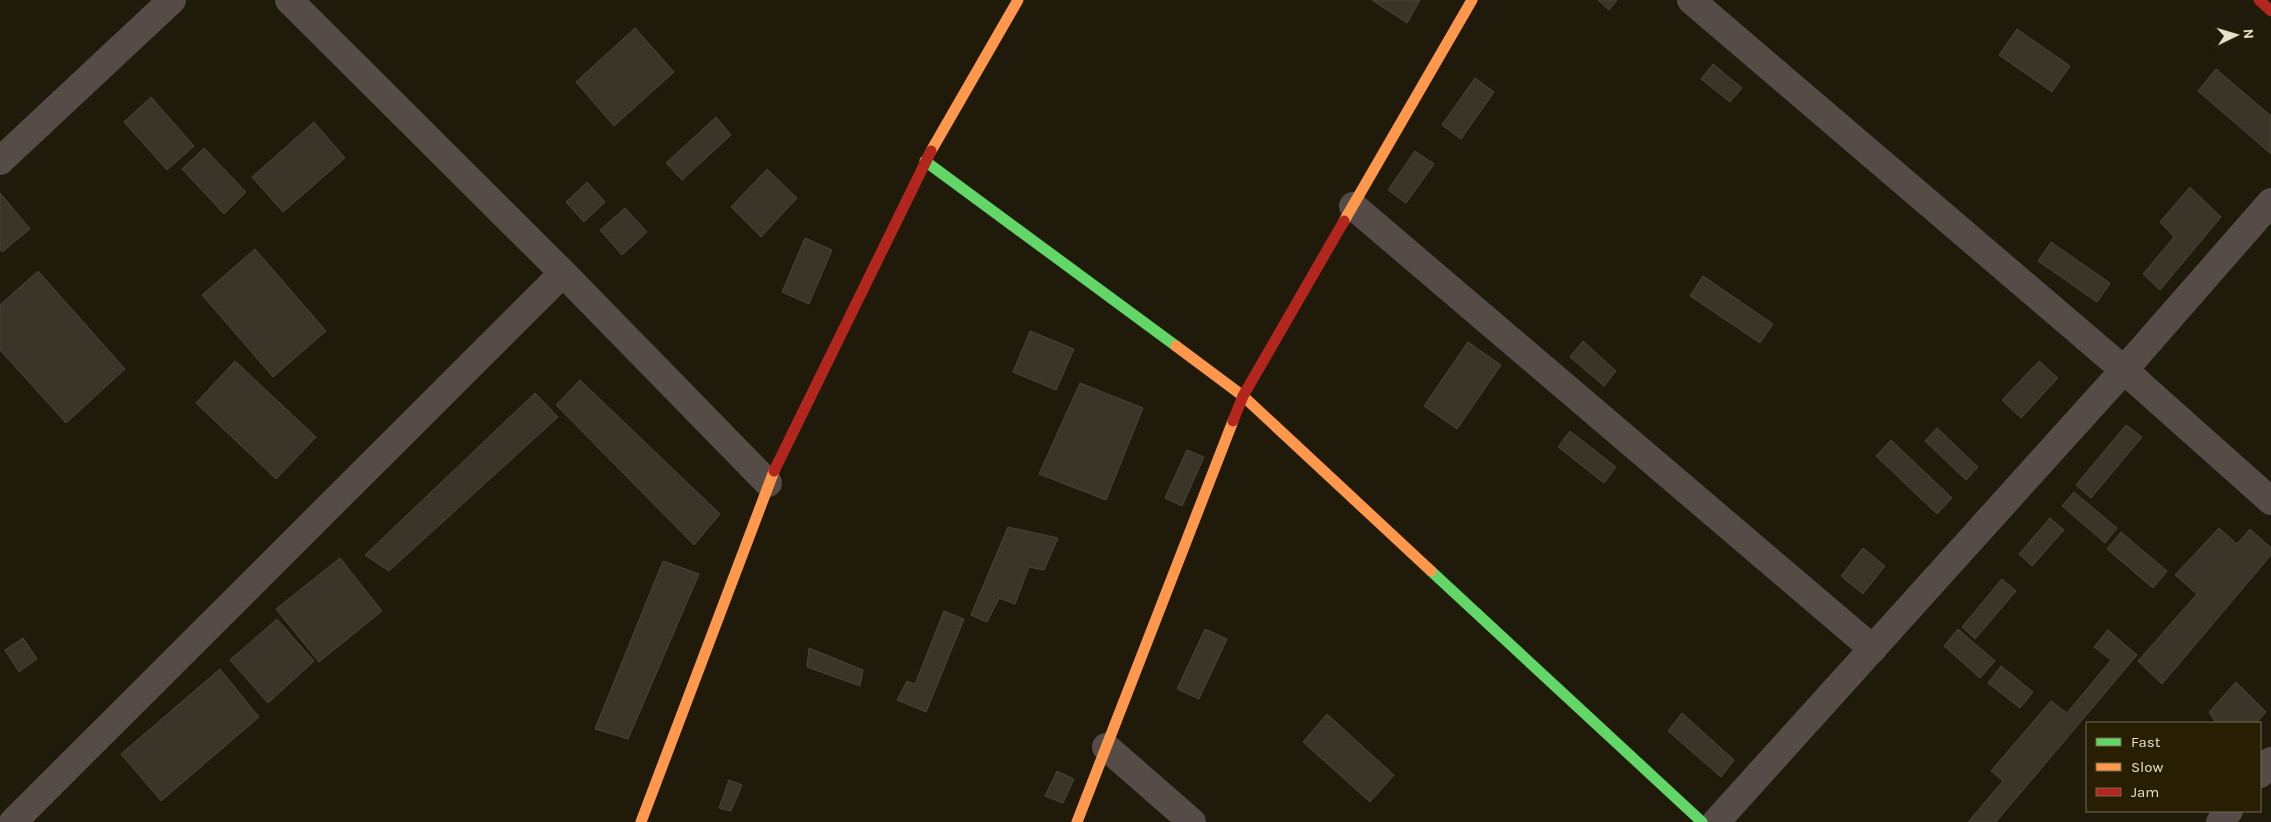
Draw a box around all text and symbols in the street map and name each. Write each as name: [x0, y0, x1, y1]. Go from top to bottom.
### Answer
north arrow: [2211, 10, 2261, 60]
text: N: [2240, 28, 2257, 40]
legend: [2086, 722, 2261, 812]
text: Fast: [2131, 733, 2161, 751]
text: Slow: [2131, 758, 2163, 776]
text: Jam: [2131, 783, 2159, 801]

